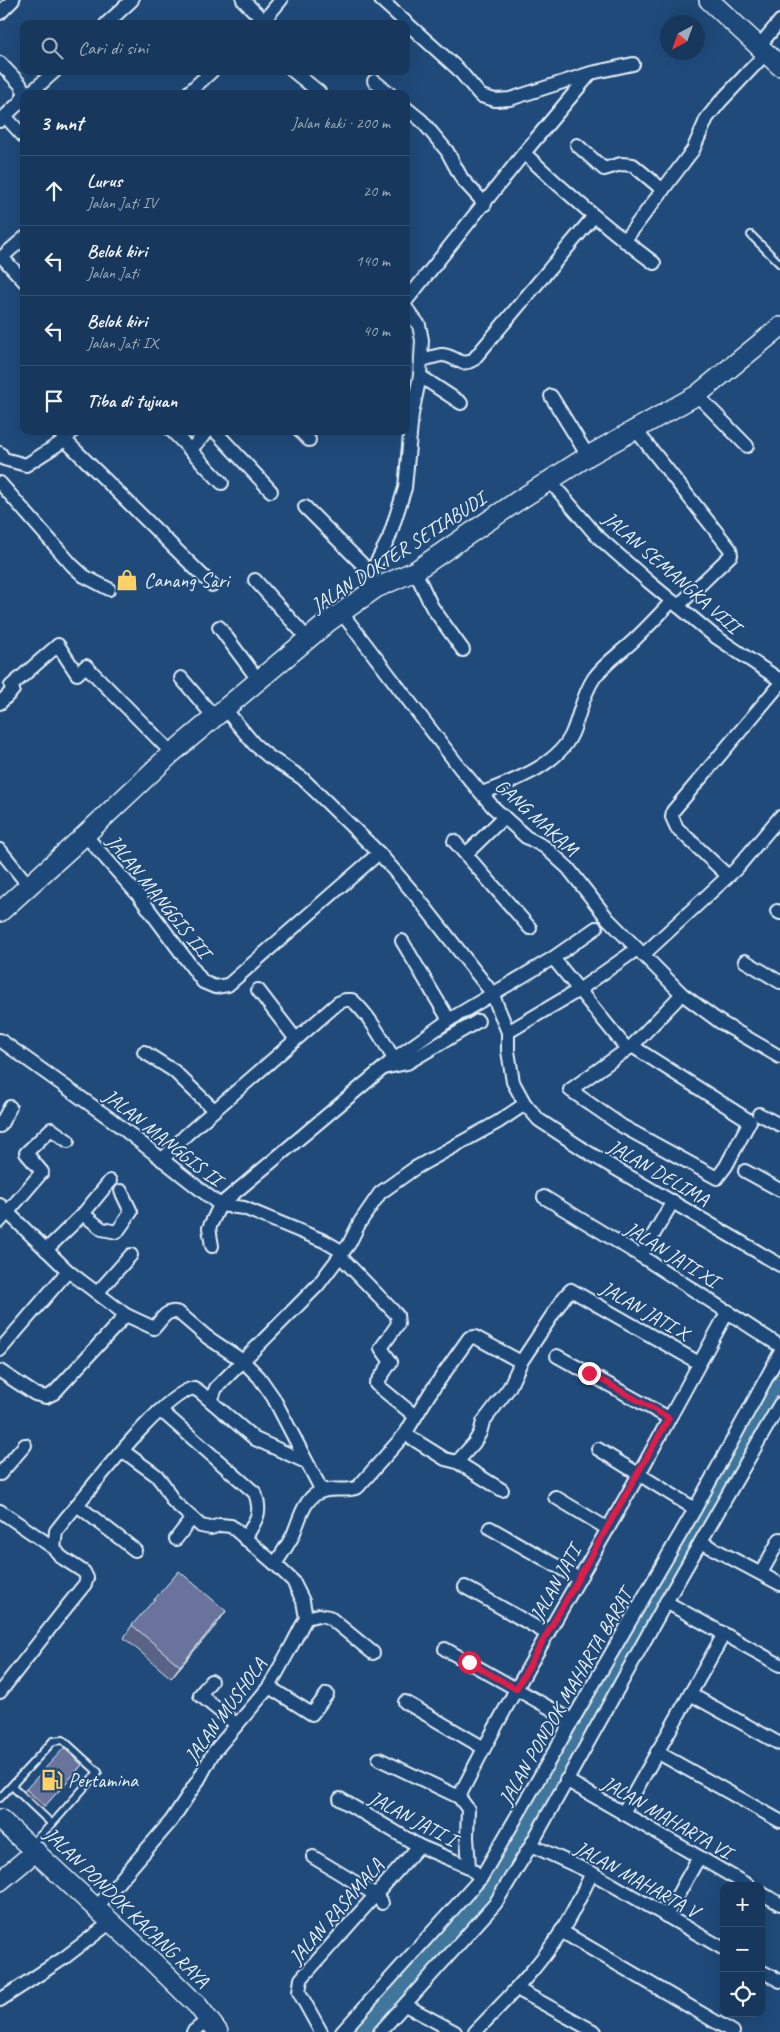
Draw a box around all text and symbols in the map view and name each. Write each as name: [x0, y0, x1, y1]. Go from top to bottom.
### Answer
north arrow: [660, 15, 705, 60]
search box: [20, 20, 410, 75]
icon: search: [38, 34, 66, 62]
text: Cari di sini: [78, 36, 148, 60]
text: 3 mnt: [40, 110, 83, 136]
text: Jalan kaki · 200 m: [292, 113, 390, 133]
text: Lurus: [87, 169, 122, 193]
icon: ahead: [40, 177, 68, 205]
text: 20 m: [363, 181, 390, 201]
text: Jalan Jati IV: [87, 193, 157, 213]
text: Belok kiri: [87, 239, 147, 263]
icon: left: [40, 247, 68, 275]
text: 140 m: [356, 251, 390, 271]
text: Jalan Jati: [87, 263, 139, 283]
text: Belok kiri: [87, 309, 147, 333]
icon: left: [40, 317, 68, 345]
text: 40 m: [363, 321, 390, 341]
text: Jalan Jati IX: [87, 333, 158, 353]
icon: arrive: [40, 387, 68, 415]
text: Tiba di tujuan: [87, 389, 177, 413]
street label: JALAN DOKTER SETIABUDI: [306, 485, 493, 619]
street label: JALAN SEMANGKA VIII: [597, 505, 749, 642]
shop icon: Canang Sari: [114, 567, 140, 593]
place label: Canang Sari: [144, 568, 231, 593]
street label: GANG MAKAM: [490, 773, 585, 863]
street label: JALAN MANGGIS III: [101, 829, 219, 967]
street label: JALAN MANGGIS II: [98, 1083, 230, 1194]
street label: JALAN DELIMA: [603, 1133, 715, 1212]
street label: JALAN JATI XI: [619, 1215, 727, 1295]
street label: JALAN JATI X: [595, 1275, 696, 1347]
route end: [578, 1362, 601, 1385]
street label: JALAN JATI: [524, 1537, 589, 1626]
street label: JALAN PONDOK MAHARTA BARAT: [493, 1581, 640, 1810]
route start: [458, 1651, 481, 1674]
street label: JALAN MUSHOLA: [178, 1652, 272, 1768]
fuel station icon: Pertamina: [39, 1767, 65, 1793]
place label: Pertamina: [68, 1768, 139, 1793]
street label: JALAN MAHARTA VI: [597, 1770, 739, 1867]
street label: JALAN JATI I: [364, 1785, 464, 1854]
street label: JALAN PONDOK KACANG RAYA: [38, 1821, 215, 1993]
street label: JALAN MAHARTA V: [570, 1835, 707, 1926]
street label: JALAN RASAMALA: [283, 1853, 390, 1970]
map controls: [720, 1882, 765, 2017]
button: +: [720, 1882, 765, 1927]
button: −: [720, 1927, 765, 1972]
button: locate: [720, 1972, 765, 2017]

